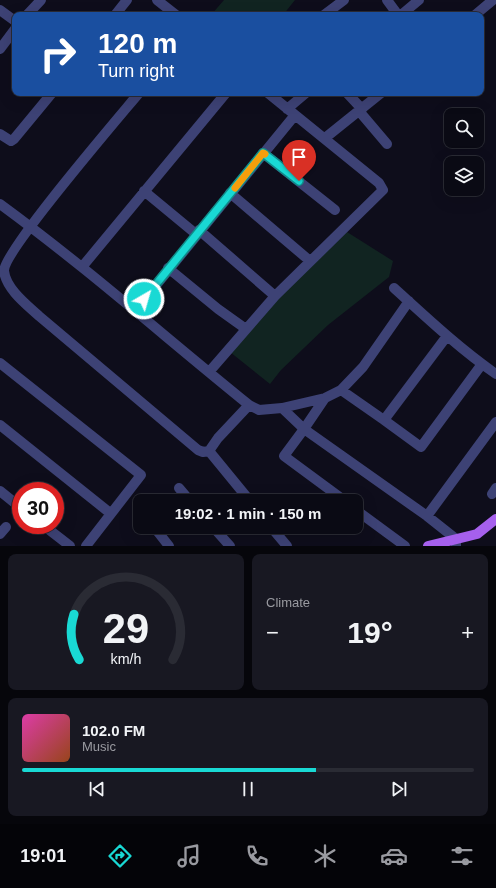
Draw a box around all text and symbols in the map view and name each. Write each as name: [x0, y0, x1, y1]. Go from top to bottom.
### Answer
icon: right: [32, 28, 84, 80]
text: 120 m: [98, 28, 177, 59]
text: Turn right: [98, 61, 174, 81]
map controls: [444, 108, 484, 196]
button: search: [444, 108, 484, 148]
pin: [282, 140, 316, 181]
icon: arrive: [288, 146, 310, 168]
button: layers: [444, 156, 484, 196]
position arrow: [123, 278, 165, 320]
speed limit sign: 30: [12, 482, 64, 534]
text: 19:02 · 1 min · 150 m: [175, 505, 321, 522]
text: Climate: [266, 595, 310, 610]
text: 29: [103, 605, 149, 652]
text: 19°: [347, 616, 393, 649]
text: −: [266, 620, 279, 645]
text: +: [461, 620, 474, 645]
text: km/h: [111, 651, 142, 667]
text: 102.0 FM: [82, 722, 145, 739]
text: Music: [82, 739, 116, 754]
icon: previous: [86, 778, 108, 800]
icon: pause: [237, 778, 259, 800]
icon: next: [388, 778, 410, 800]
icon: directions: [106, 842, 134, 870]
icon: music: [175, 842, 203, 870]
icon: phone: [243, 842, 271, 870]
icon: climate: [311, 842, 339, 870]
icon: car: [380, 842, 408, 870]
icon: filters: [448, 842, 476, 870]
text: 19:01: [20, 846, 66, 866]

